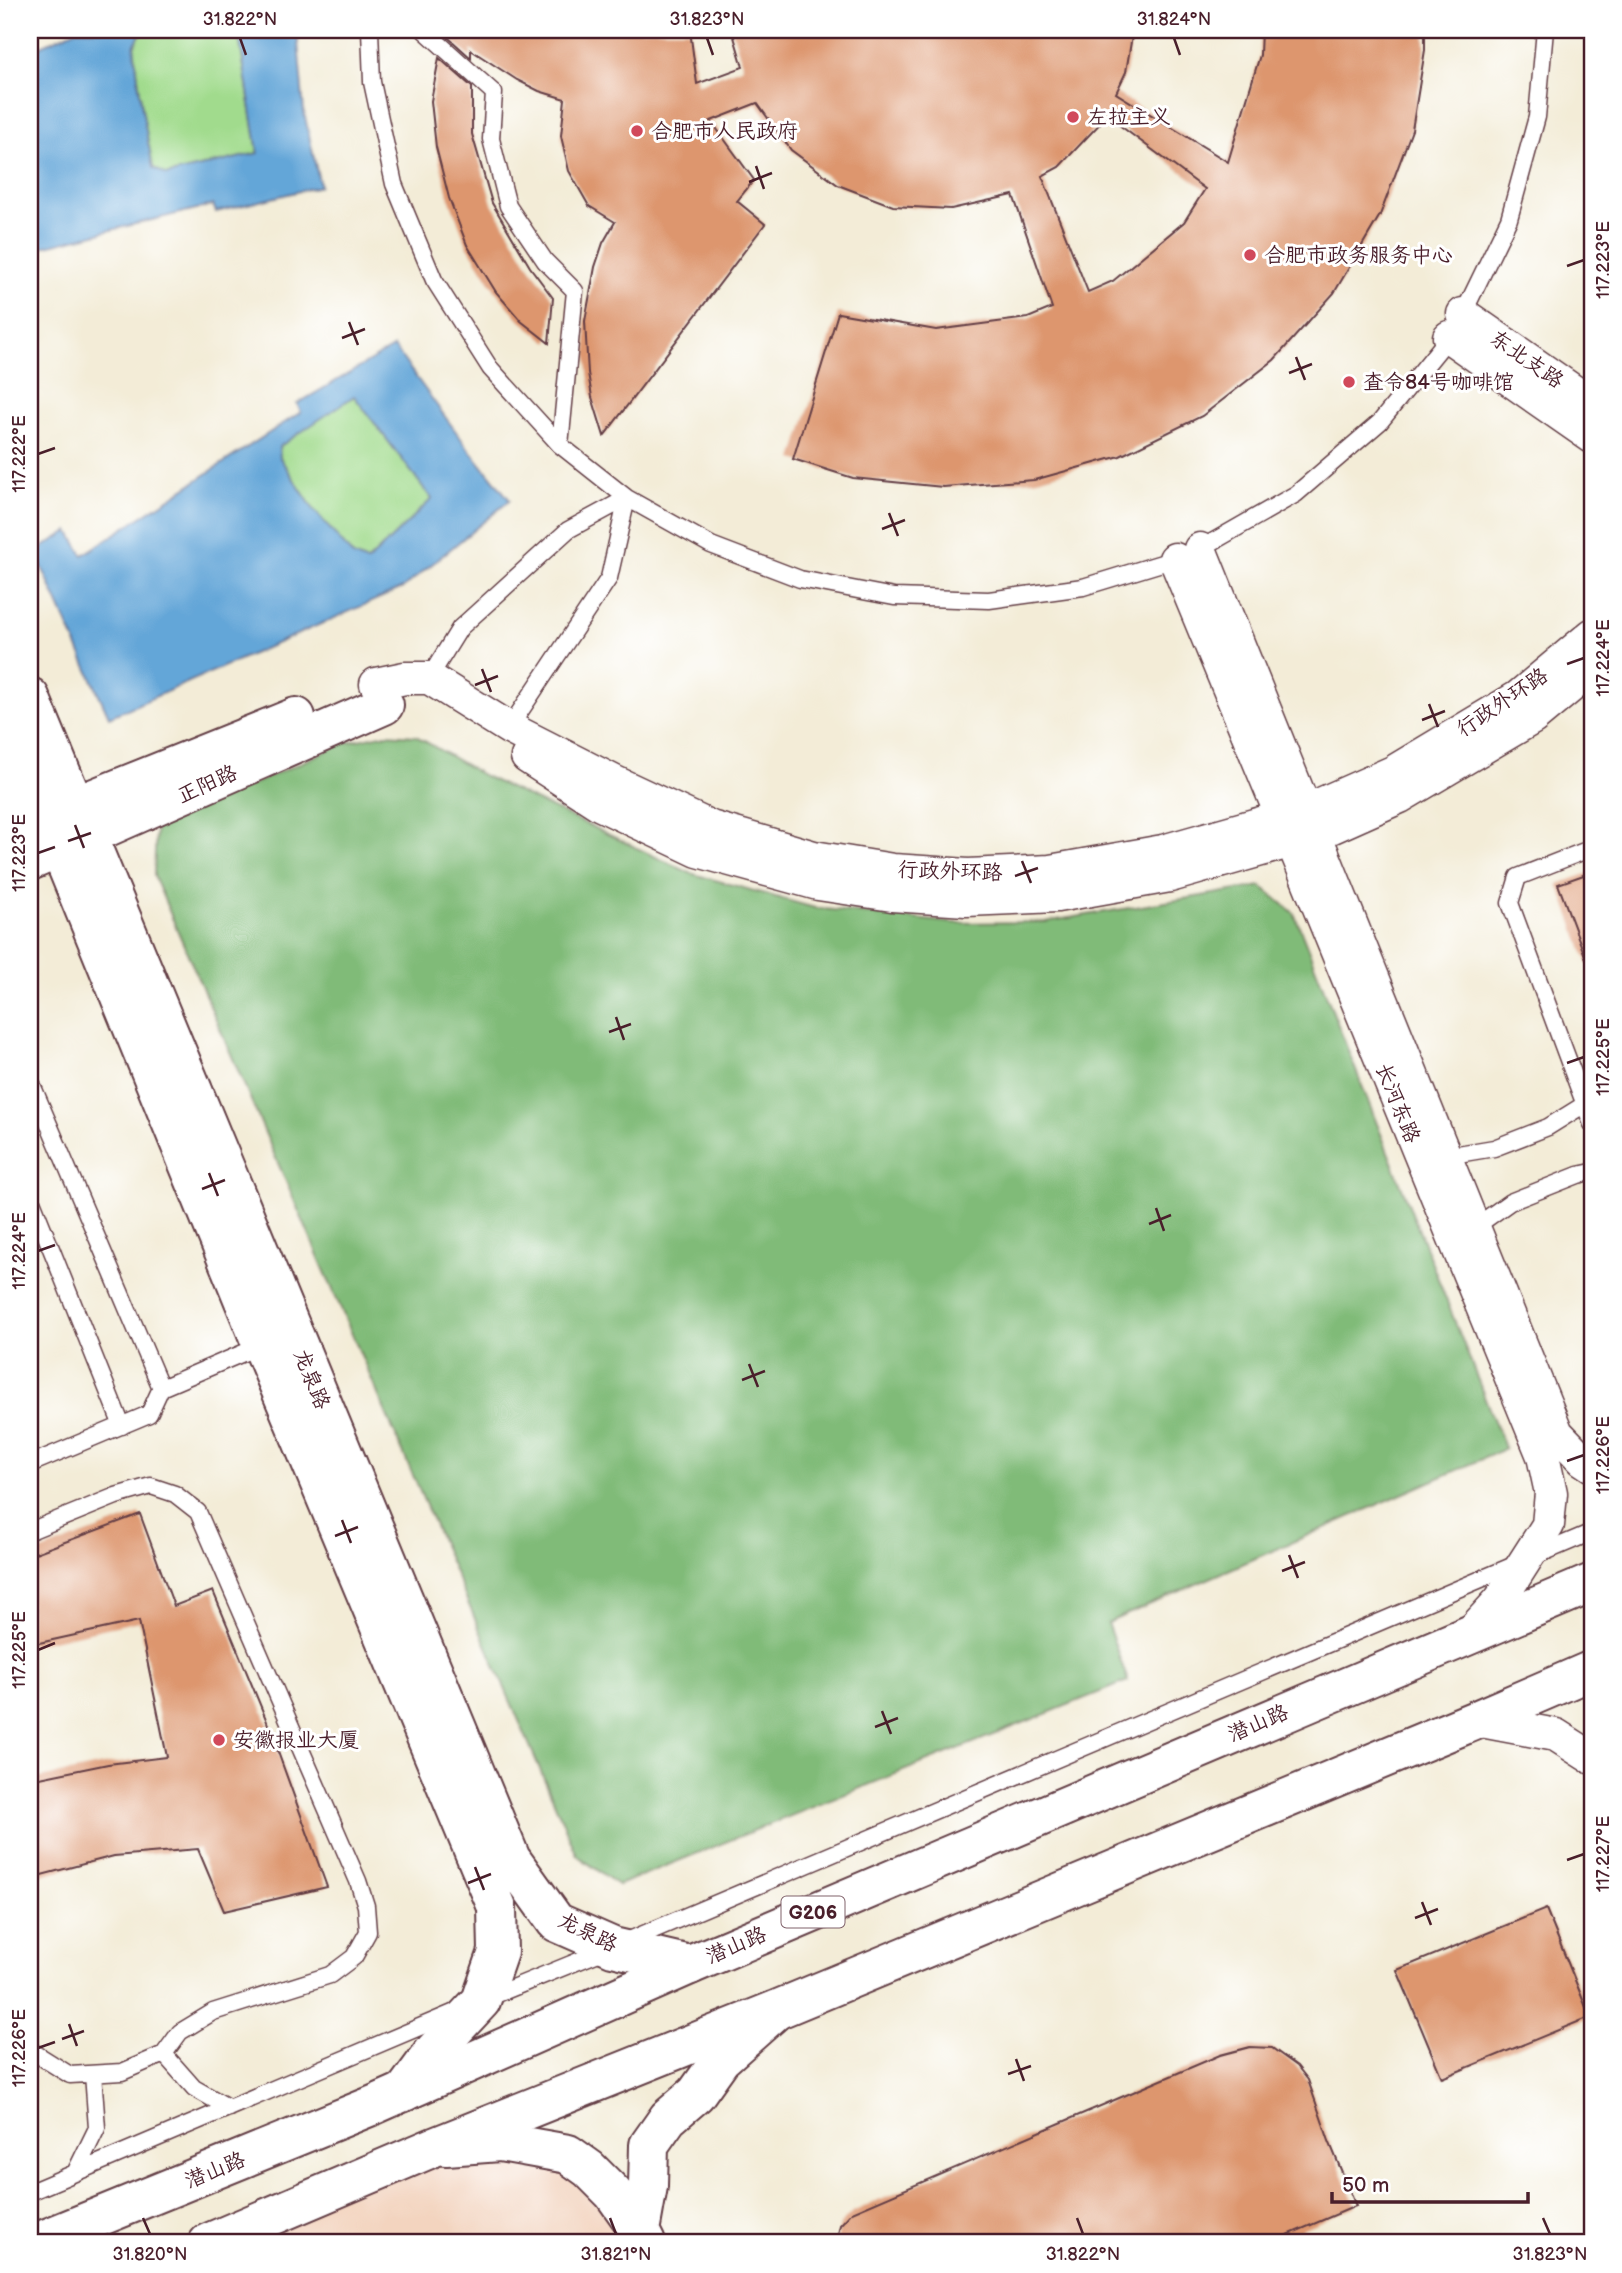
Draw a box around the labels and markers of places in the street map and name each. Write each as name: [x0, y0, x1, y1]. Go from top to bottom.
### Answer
place label: 左拉主义: [1087, 105, 1171, 130]
marker: 左拉主义: [1065, 109, 1081, 125]
place label: 合肥市人民政府: [651, 119, 798, 144]
marker: 合肥市人民政府: [629, 123, 645, 139]
place label: 合肥市政务服务中心: [1264, 243, 1453, 268]
marker: 合肥市政务服务中心: [1242, 247, 1258, 263]
place label: 查令84号咖啡馆: [1363, 370, 1514, 395]
marker: 查令84号咖啡馆: [1341, 374, 1357, 390]
place label: 安徽报业大厦: [233, 1728, 359, 1753]
marker: 安徽报业大厦: [211, 1732, 227, 1748]

